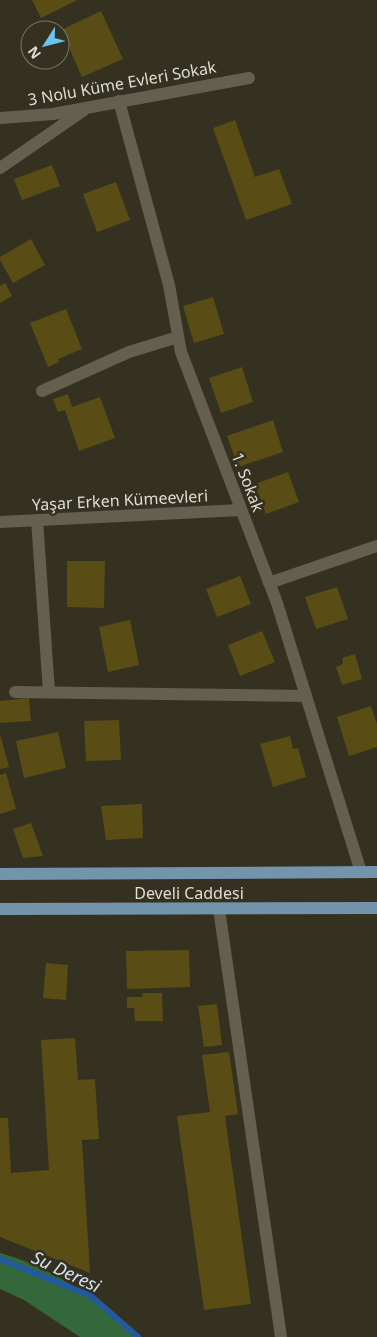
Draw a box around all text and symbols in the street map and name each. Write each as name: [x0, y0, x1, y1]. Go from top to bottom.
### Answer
north arrow: [20, 20, 70, 70]
text: N: [23, 43, 45, 63]
street label: 3 Nolu Küme Evleri Sokak: [26, 56, 218, 110]
street label: 1. Sokak: [227, 449, 270, 515]
street label: Yaşar Erken Kümeevleri: [31, 484, 209, 516]
street label: Develi Caddesi: [134, 882, 244, 904]
water label: Su Deresi: [28, 1245, 105, 1298]

